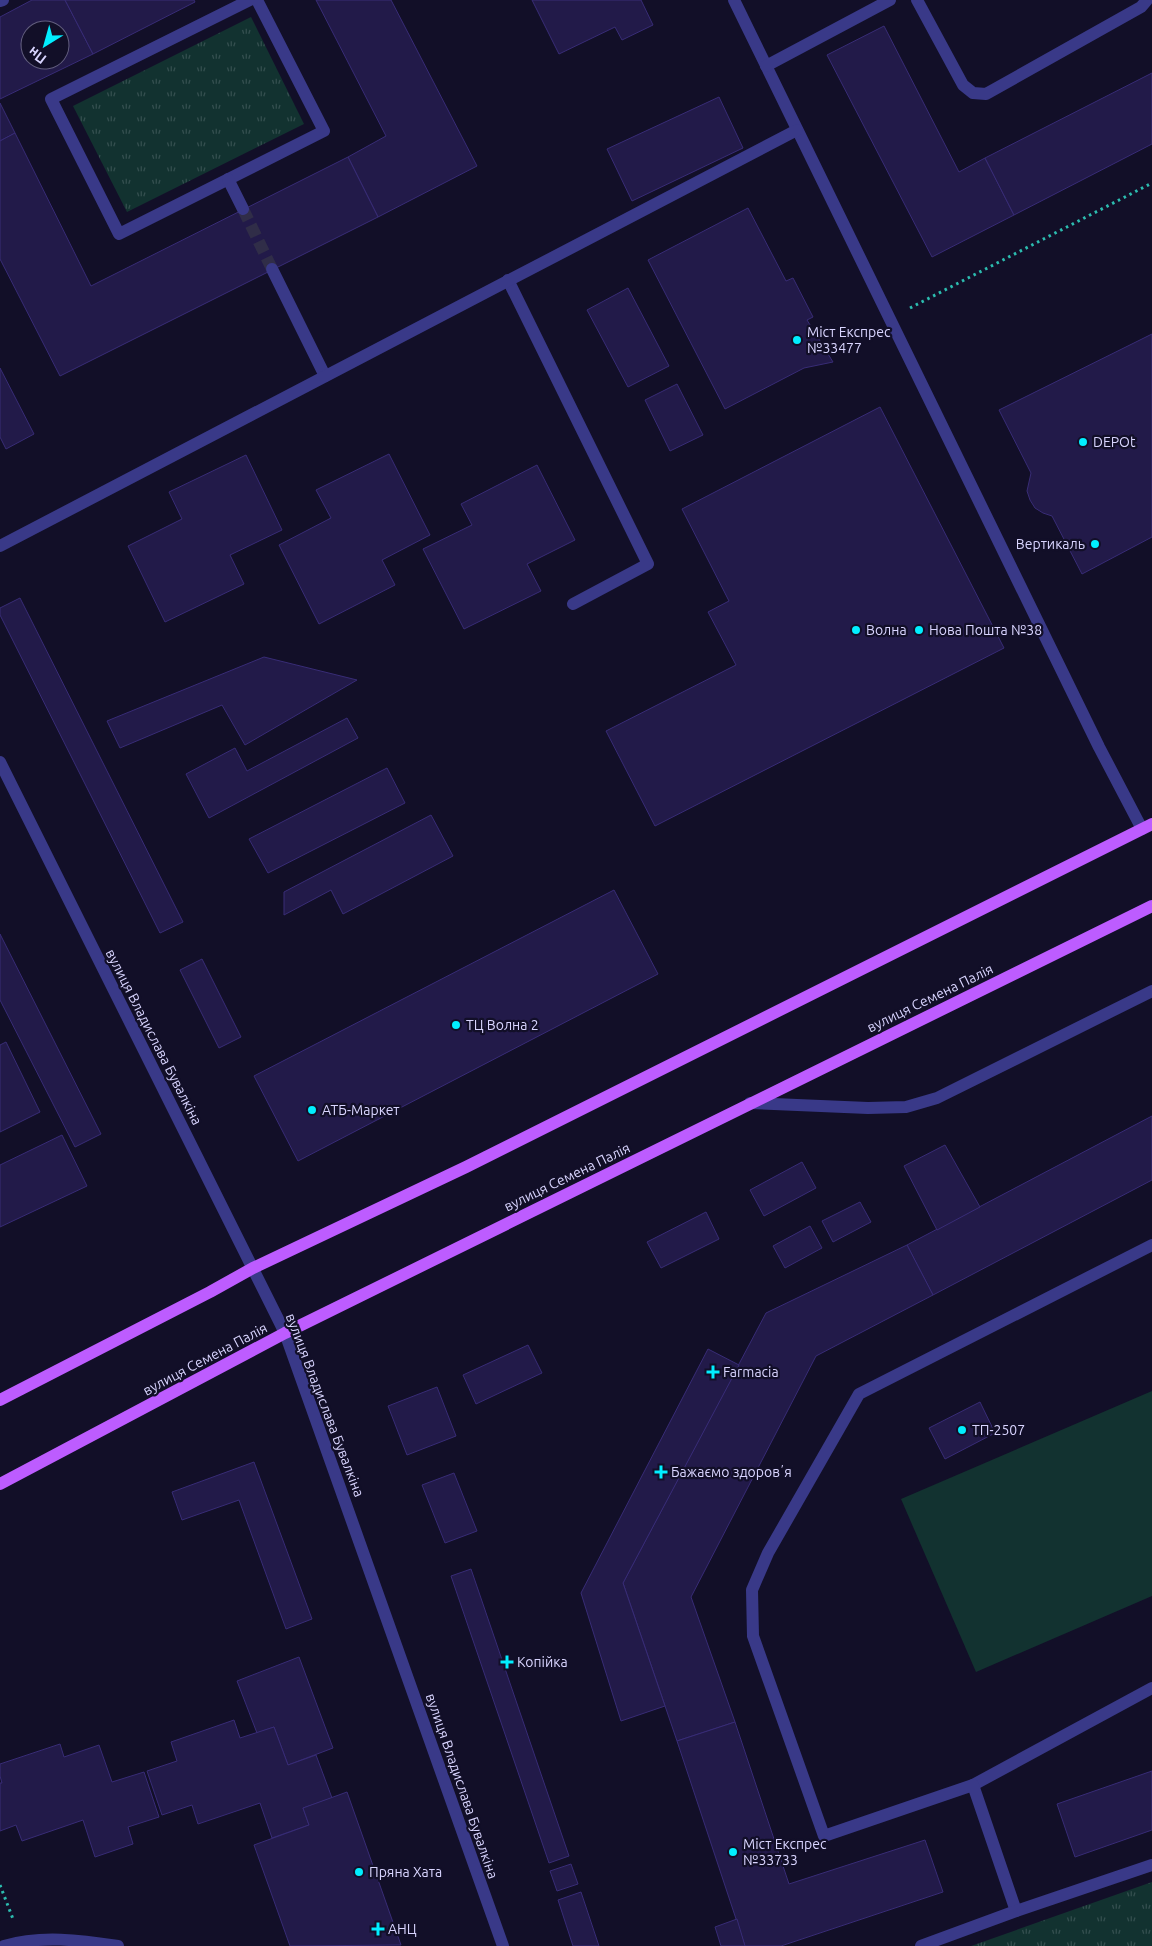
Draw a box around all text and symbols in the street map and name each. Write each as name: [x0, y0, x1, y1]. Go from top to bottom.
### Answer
north arrow: [20, 20, 70, 70]
text: Пн: [25, 43, 49, 67]
place label: Міст Експрес №33477: [807, 324, 891, 356]
marker: Міст Експрес №33477: [791, 334, 803, 346]
place label: DEPOt: [1093, 434, 1136, 450]
marker: DEPOt: [1077, 436, 1089, 448]
place label: Вертикаль: [1016, 536, 1085, 552]
marker: Вертикаль: [1089, 538, 1101, 550]
place label: Волна: [866, 622, 907, 638]
place label: Нова Пошта №38: [929, 622, 1042, 638]
marker: Волна: [850, 624, 862, 636]
marker: Нова Пошта №38: [913, 624, 925, 636]
street label: вулиця Владислава Бувалкіна: [103, 946, 205, 1128]
street label: вулиця Семена Палія: [864, 960, 996, 1036]
place label: ТЦ Волна 2: [466, 1017, 539, 1033]
marker: ТЦ Волна 2: [450, 1019, 462, 1031]
place label: АТБ-Маркет: [322, 1102, 400, 1118]
marker: АТБ-Маркет: [306, 1104, 318, 1116]
street label: вулиця Семена Палія: [501, 1139, 633, 1215]
street label: вулиця Владислава Бувалкіна: [283, 1311, 367, 1499]
street label: вулиця Семена Палія: [140, 1319, 270, 1399]
place label: Farmacia: [723, 1364, 779, 1380]
marker: Farmacia: [707, 1366, 719, 1378]
place label: ТП-2507: [972, 1422, 1025, 1438]
marker: ТП-2507: [956, 1424, 968, 1436]
place label: Бажаємо здоровʼя: [671, 1464, 792, 1480]
marker: Бажаємо здоровʼя: [655, 1466, 667, 1478]
place label: Копійка: [517, 1654, 568, 1670]
marker: Копійка: [501, 1656, 513, 1668]
street label: вулиця Владислава Бувалкіна: [423, 1691, 501, 1881]
place label: Міст Експрес №33733: [743, 1836, 827, 1868]
marker: Міст Експрес №33733: [727, 1846, 739, 1858]
place label: Пряна Хата: [369, 1864, 442, 1880]
marker: Пряна Хата: [353, 1866, 365, 1878]
place label: АНЦ: [388, 1921, 417, 1937]
marker: АНЦ: [372, 1923, 384, 1935]

